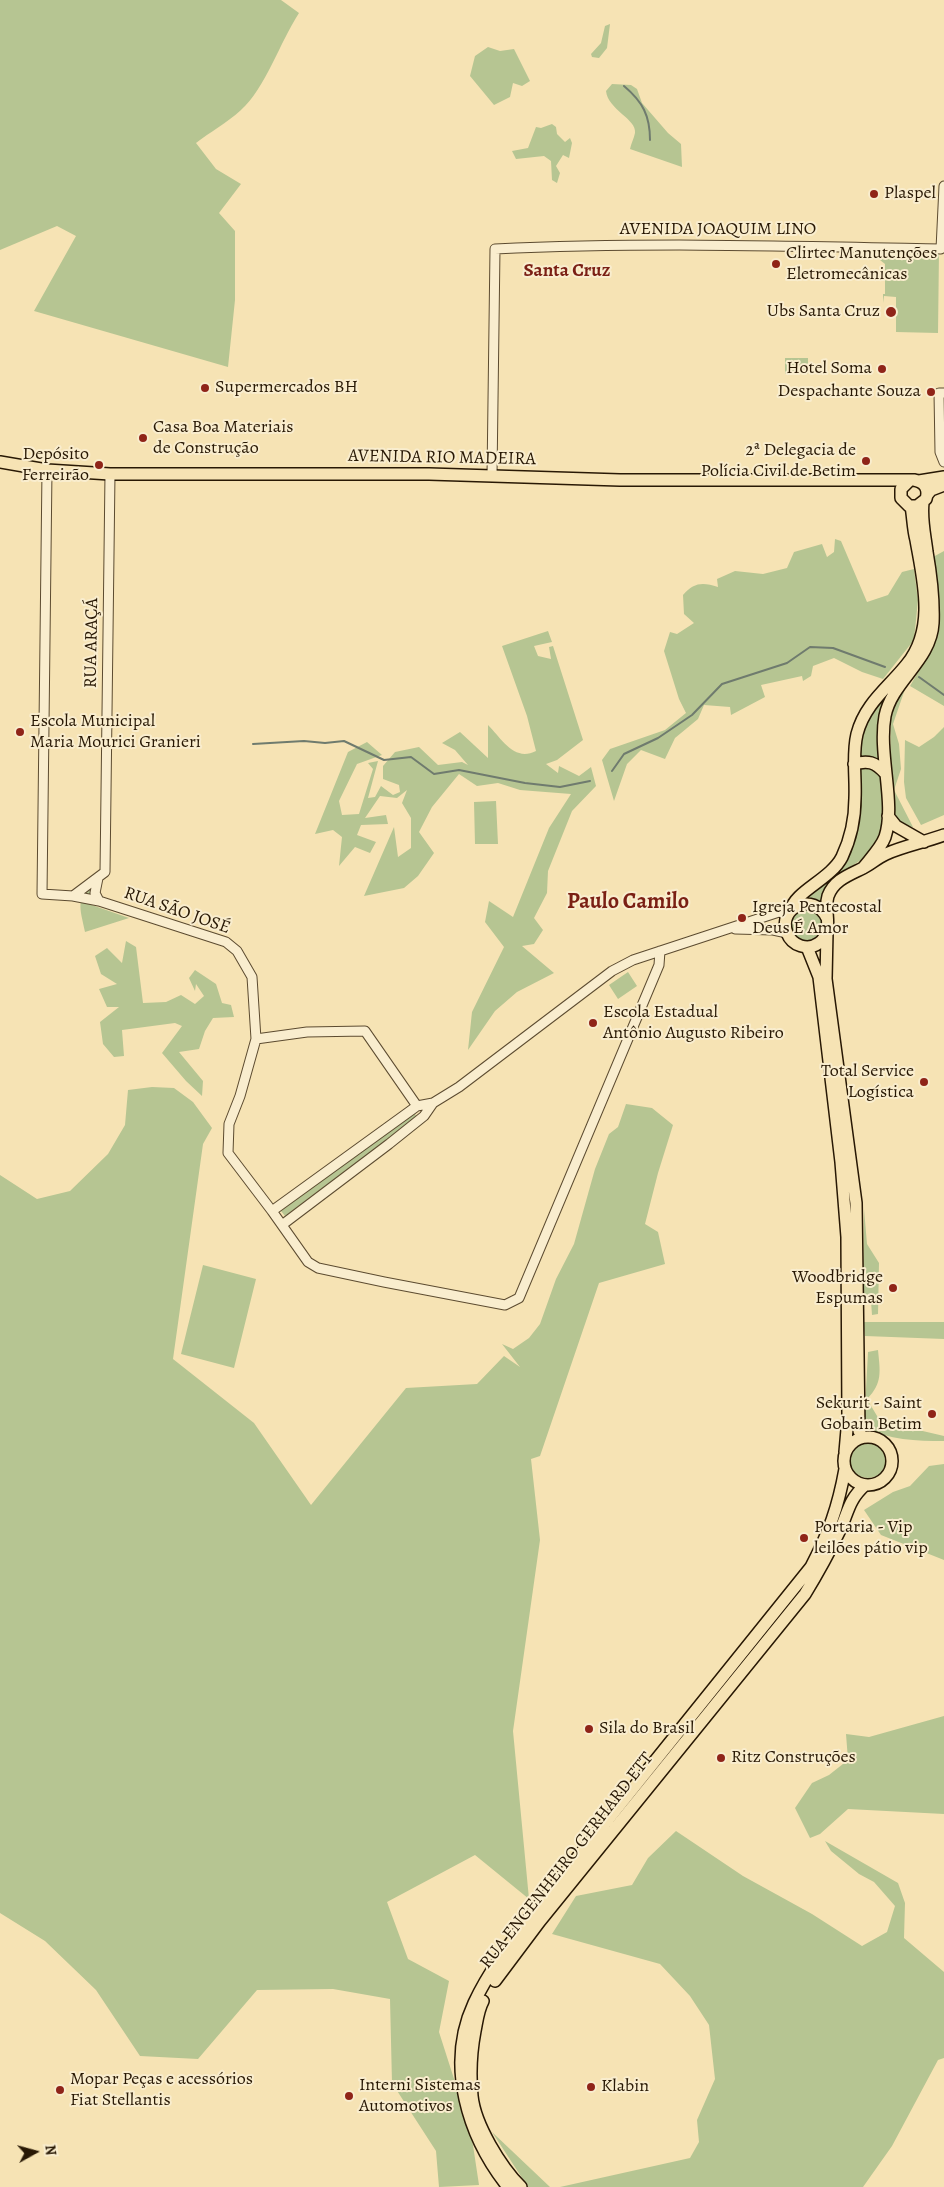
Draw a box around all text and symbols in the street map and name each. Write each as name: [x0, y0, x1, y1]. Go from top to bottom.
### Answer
place label: Plaspel: [884, 183, 936, 205]
marker: Plaspel: [868, 188, 880, 200]
street label: AVENIDA JOAQUIM LINO: [620, 219, 816, 241]
place label: Clirtec Manutenções Eletromecânicas: [786, 243, 937, 286]
marker: Clirtec Manutenções Eletromecânicas: [770, 258, 782, 270]
district label: Santa Cruz: [524, 260, 610, 282]
place label: Ubs Santa Cruz: [767, 301, 880, 323]
marker: Ubs Santa Cruz: [884, 305, 898, 319]
place label: Hotel Soma: [786, 358, 872, 380]
marker: Hotel Soma: [876, 363, 888, 375]
place label: Supermercados BH: [215, 377, 358, 399]
place label: Despachante Souza: [778, 381, 921, 403]
marker: Supermercados BH: [199, 382, 211, 394]
marker: Despachante Souza: [925, 386, 937, 398]
place label: Casa Boa Materiais de Construção: [153, 417, 293, 459]
marker: Casa Boa Materiais de Construção: [137, 432, 149, 444]
place label: 2ª Delegacia de Polícia Civil de Betim: [701, 440, 856, 482]
place label: Depósito Ferreirão: [22, 444, 89, 486]
street label: AVENIDA RIO MADEIRA: [348, 446, 536, 470]
marker: 2ª Delegacia de Polícia Civil de Betim: [860, 455, 872, 467]
marker: Depósito Ferreirão: [93, 459, 105, 471]
street label: RUA ARAÇÁ: [80, 598, 104, 688]
place label: Escola Municipal Maria Mourici Granieri: [30, 711, 201, 754]
marker: Escola Municipal Maria Mourici Granieri: [14, 726, 26, 738]
street label: RUA SÃO JOSÉ: [121, 883, 233, 939]
district label: Paulo Camilo: [567, 890, 689, 916]
place label: Igreja Pentecostal Deus É Amor: [752, 897, 882, 940]
marker: Igreja Pentecostal Deus É Amor: [736, 912, 748, 924]
place label: Escola Estadual Antônio Augusto Ribeiro: [603, 1002, 784, 1044]
marker: Escola Estadual Antônio Augusto Ribeiro: [587, 1017, 599, 1029]
place label: Total Service Logística: [821, 1061, 914, 1104]
marker: Total Service Logística: [918, 1076, 930, 1088]
place label: Woodbridge Espumas: [792, 1267, 883, 1310]
marker: Woodbridge Espumas: [887, 1282, 899, 1294]
place label: Sekurit - Saint Gobain Betim: [816, 1393, 922, 1436]
marker: Sekurit - Saint Gobain Betim: [926, 1408, 938, 1420]
place label: Portaria - Vip leilões pátio vip: [814, 1517, 928, 1560]
marker: Portaria - Vip leilões pátio vip: [798, 1532, 810, 1544]
place label: Sila do Brasil: [599, 1718, 694, 1740]
marker: Sila do Brasil: [583, 1723, 595, 1735]
place label: Ritz Construções: [731, 1747, 856, 1769]
street label: RUA ENGENHEIRO GERHARD ETT: [476, 1748, 658, 1974]
marker: Ritz Construções: [715, 1752, 727, 1764]
place label: Mopar Peças e acessórios Fiat Stellantis: [70, 2069, 253, 2112]
place label: Interni Sistemas Automotivos: [359, 2075, 481, 2118]
place label: Klabin: [601, 2076, 649, 2098]
marker: Klabin: [585, 2081, 597, 2093]
marker: Mopar Peças e acessórios Fiat Stellantis: [54, 2084, 66, 2096]
marker: Interni Sistemas Automotivos: [343, 2090, 355, 2102]
north arrow: [10, 2127, 60, 2177]
text: N: [40, 2144, 60, 2156]

